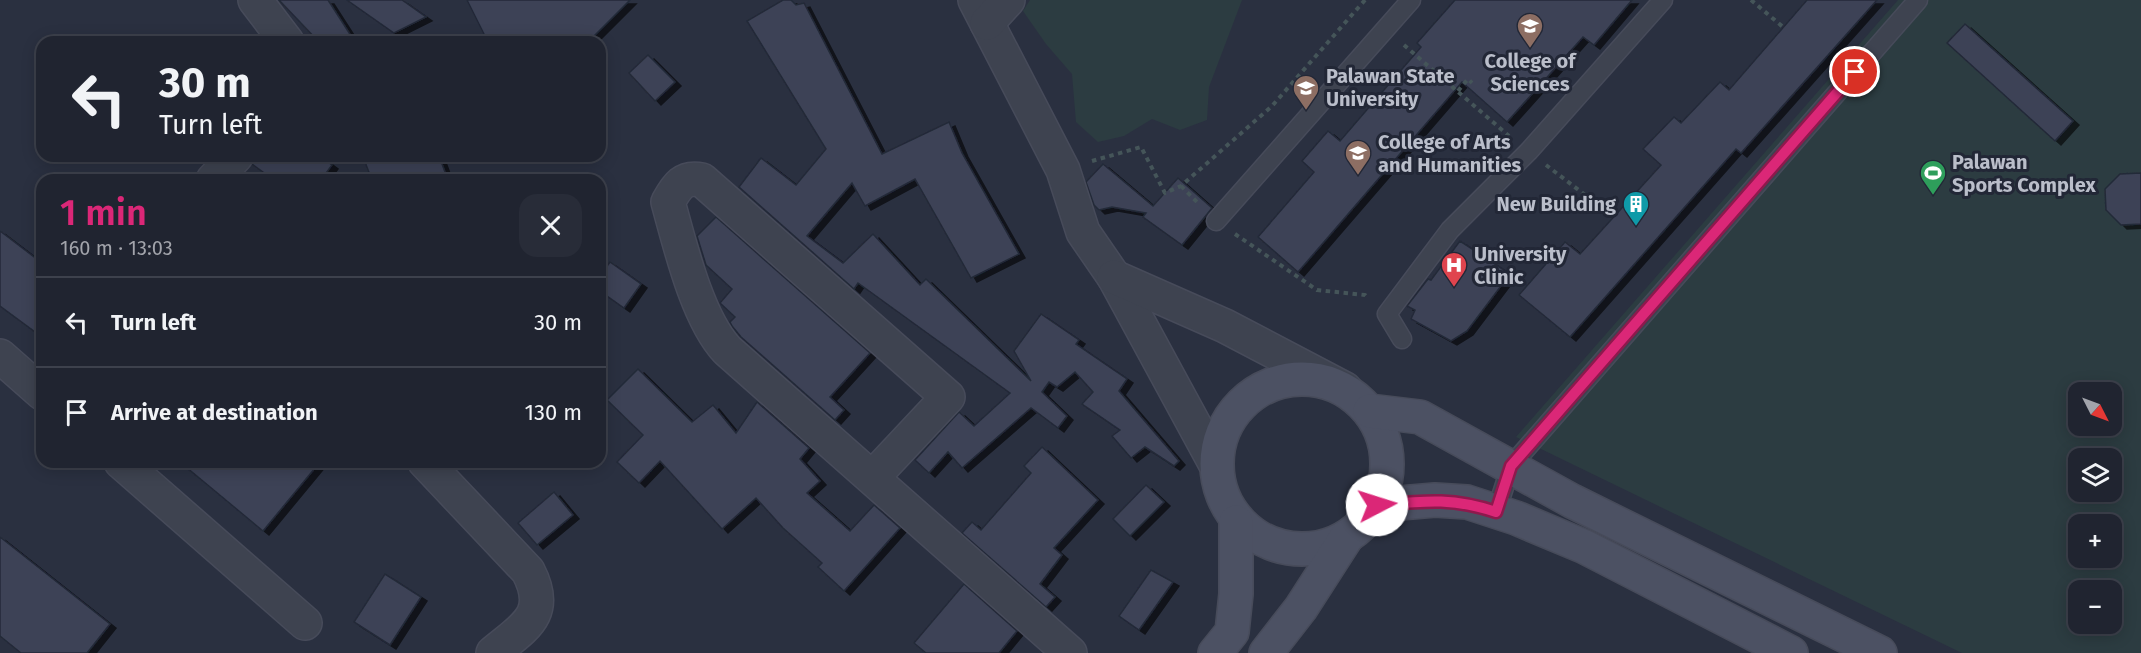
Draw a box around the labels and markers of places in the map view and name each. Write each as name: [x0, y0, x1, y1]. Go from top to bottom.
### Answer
school or university icon: College of Sciences: [1515, 11, 1545, 49]
pin: [1829, 46, 1880, 97]
place label: College of Sciences: [1485, 49, 1577, 96]
place label: Palawan State University: [1326, 64, 1455, 111]
school or university icon: Palawan State University: [1291, 73, 1321, 111]
place label: College of Arts and Humanities: [1378, 130, 1521, 177]
school or university icon: College of Arts and Humanities: [1343, 138, 1373, 176]
place label: Palawan Sports Complex: [1952, 150, 2096, 197]
sports icon: Palawan Sports Complex: [1918, 158, 1948, 196]
building icon: New Building: [1621, 189, 1651, 227]
place label: New Building: [1497, 192, 1617, 216]
place label: University Clinic: [1474, 242, 1567, 289]
hospital icon: University Clinic: [1439, 250, 1469, 288]

